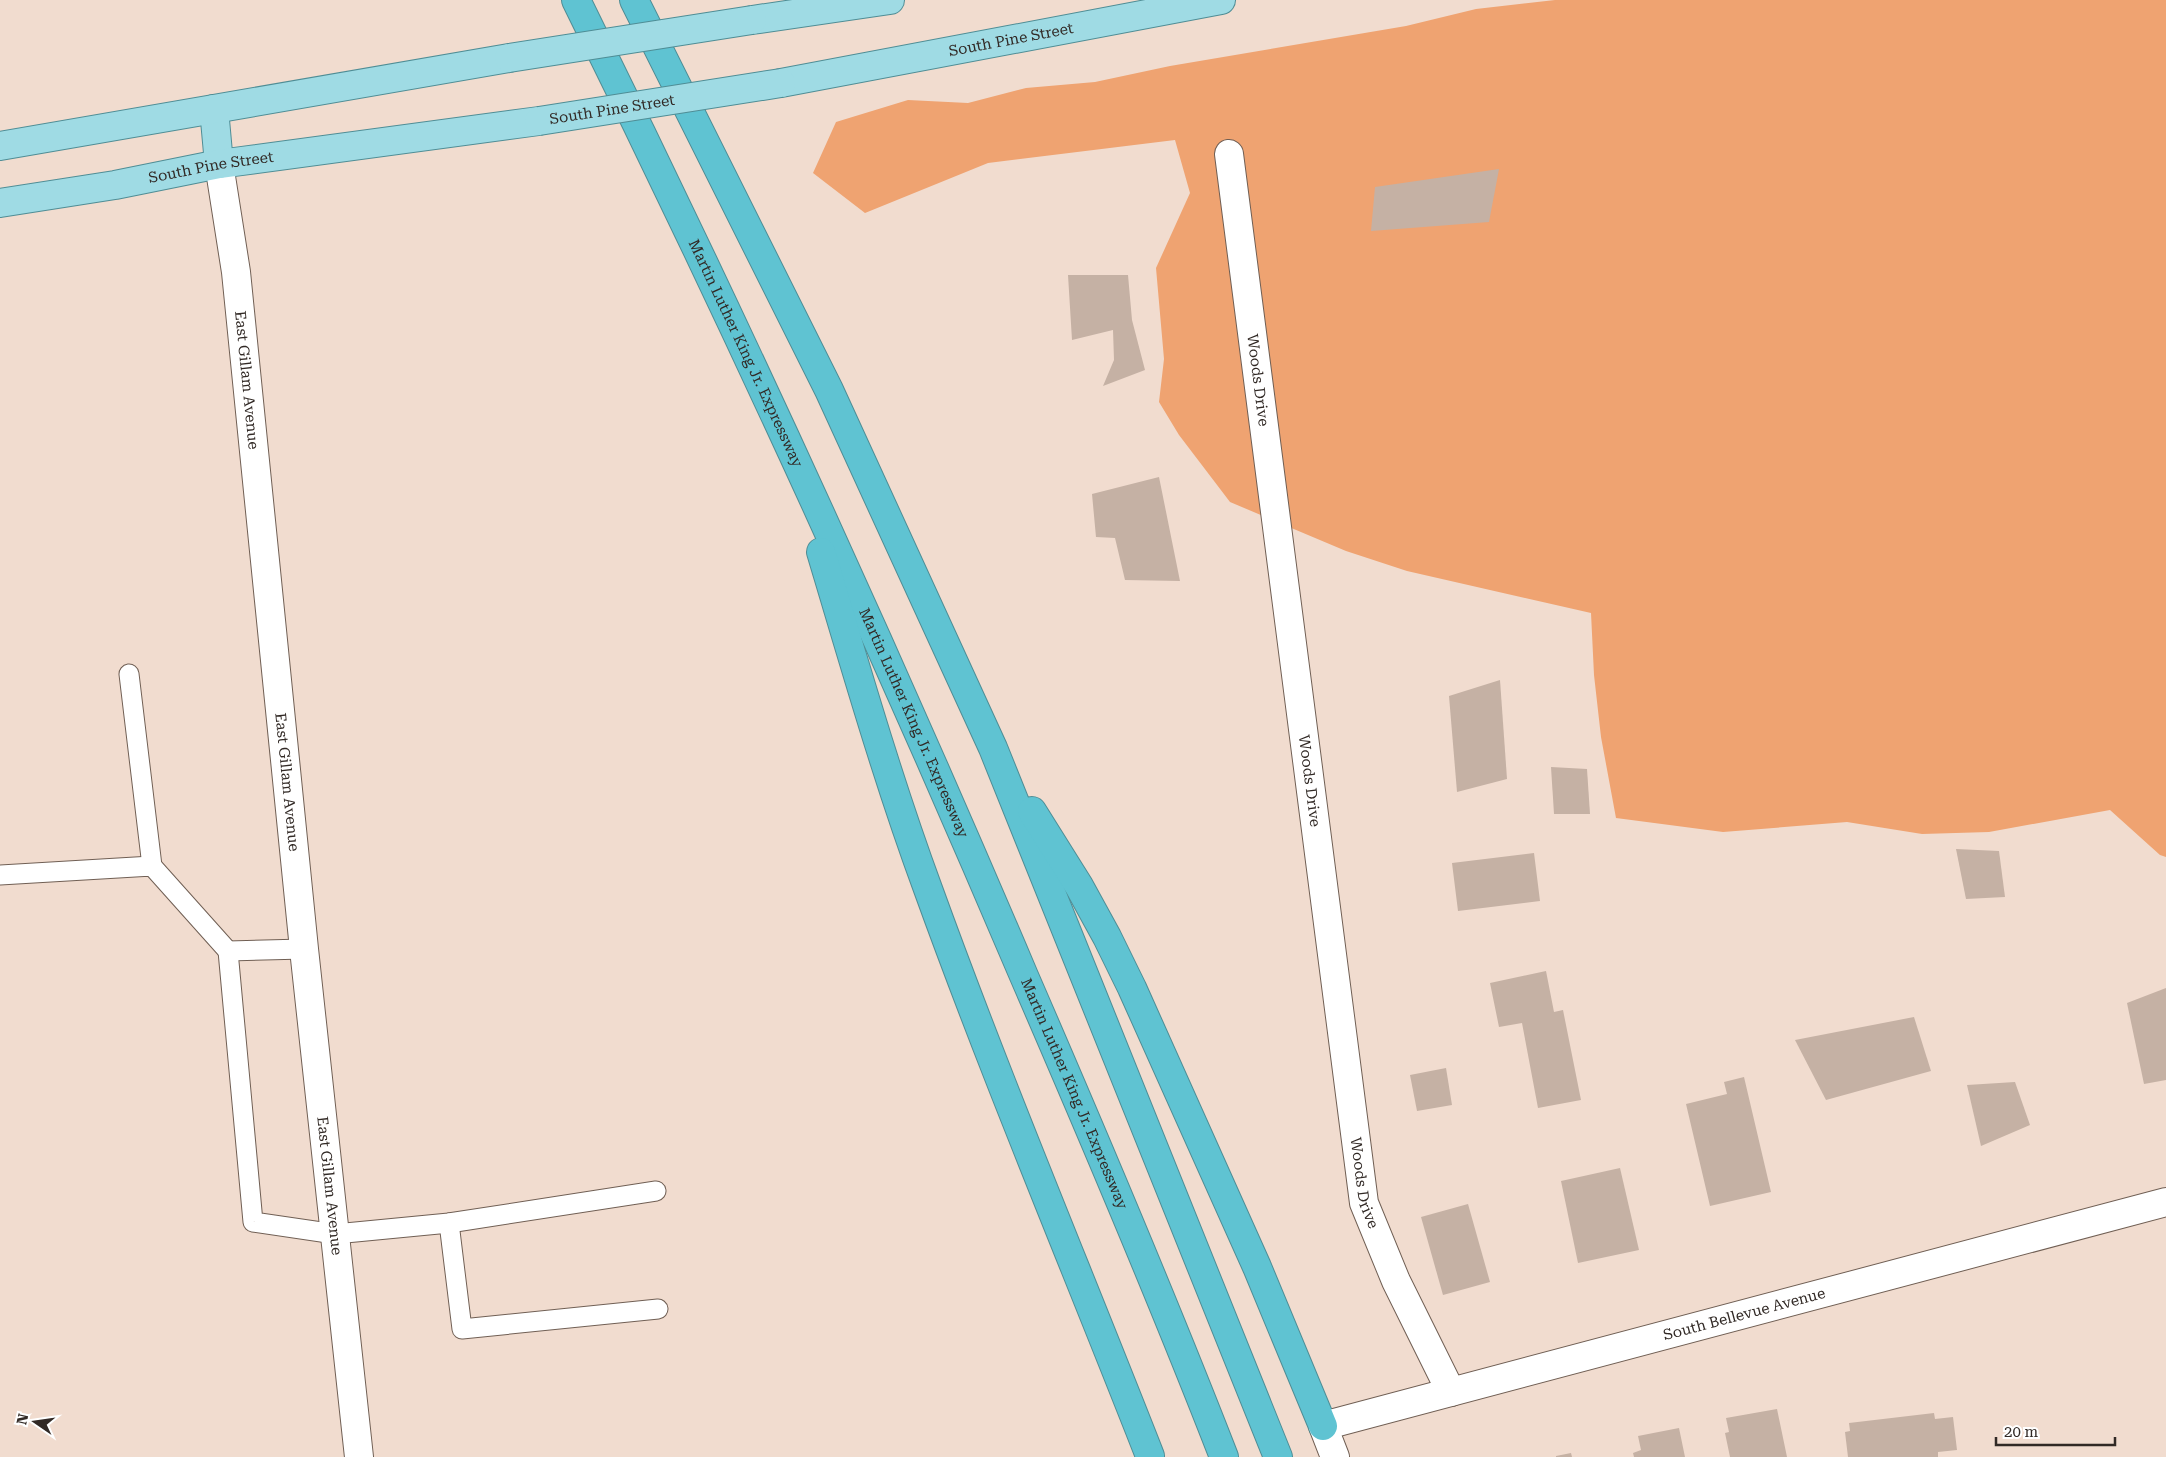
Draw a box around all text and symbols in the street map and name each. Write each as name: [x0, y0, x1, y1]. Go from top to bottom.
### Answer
street label: South Pine Street: [947, 19, 1075, 60]
street label: South Pine Street: [548, 91, 676, 128]
street label: South Pine Street: [147, 148, 275, 187]
street label: Martin Luther King Jr. Expressway: [685, 237, 807, 470]
street label: East Gillam Avenue: [231, 310, 263, 450]
street label: Woods Drive: [1243, 333, 1273, 427]
street label: Martin Luther King Jr. Expressway: [855, 605, 973, 841]
street label: East Gillam Avenue: [271, 712, 303, 852]
street label: Woods Drive: [1295, 734, 1325, 828]
street label: Martin Luther King Jr. Expressway: [1017, 975, 1132, 1212]
street label: East Gillam Avenue: [313, 1116, 346, 1256]
street label: Woods Drive: [1347, 1136, 1382, 1231]
street label: South Bellevue Avenue: [1661, 1284, 1827, 1344]
north arrow: [10, 1397, 60, 1447]
text: N: [13, 1412, 31, 1426]
scale bar: [1996, 1414, 2115, 1446]
text: 20 m: [2004, 1423, 2039, 1441]

